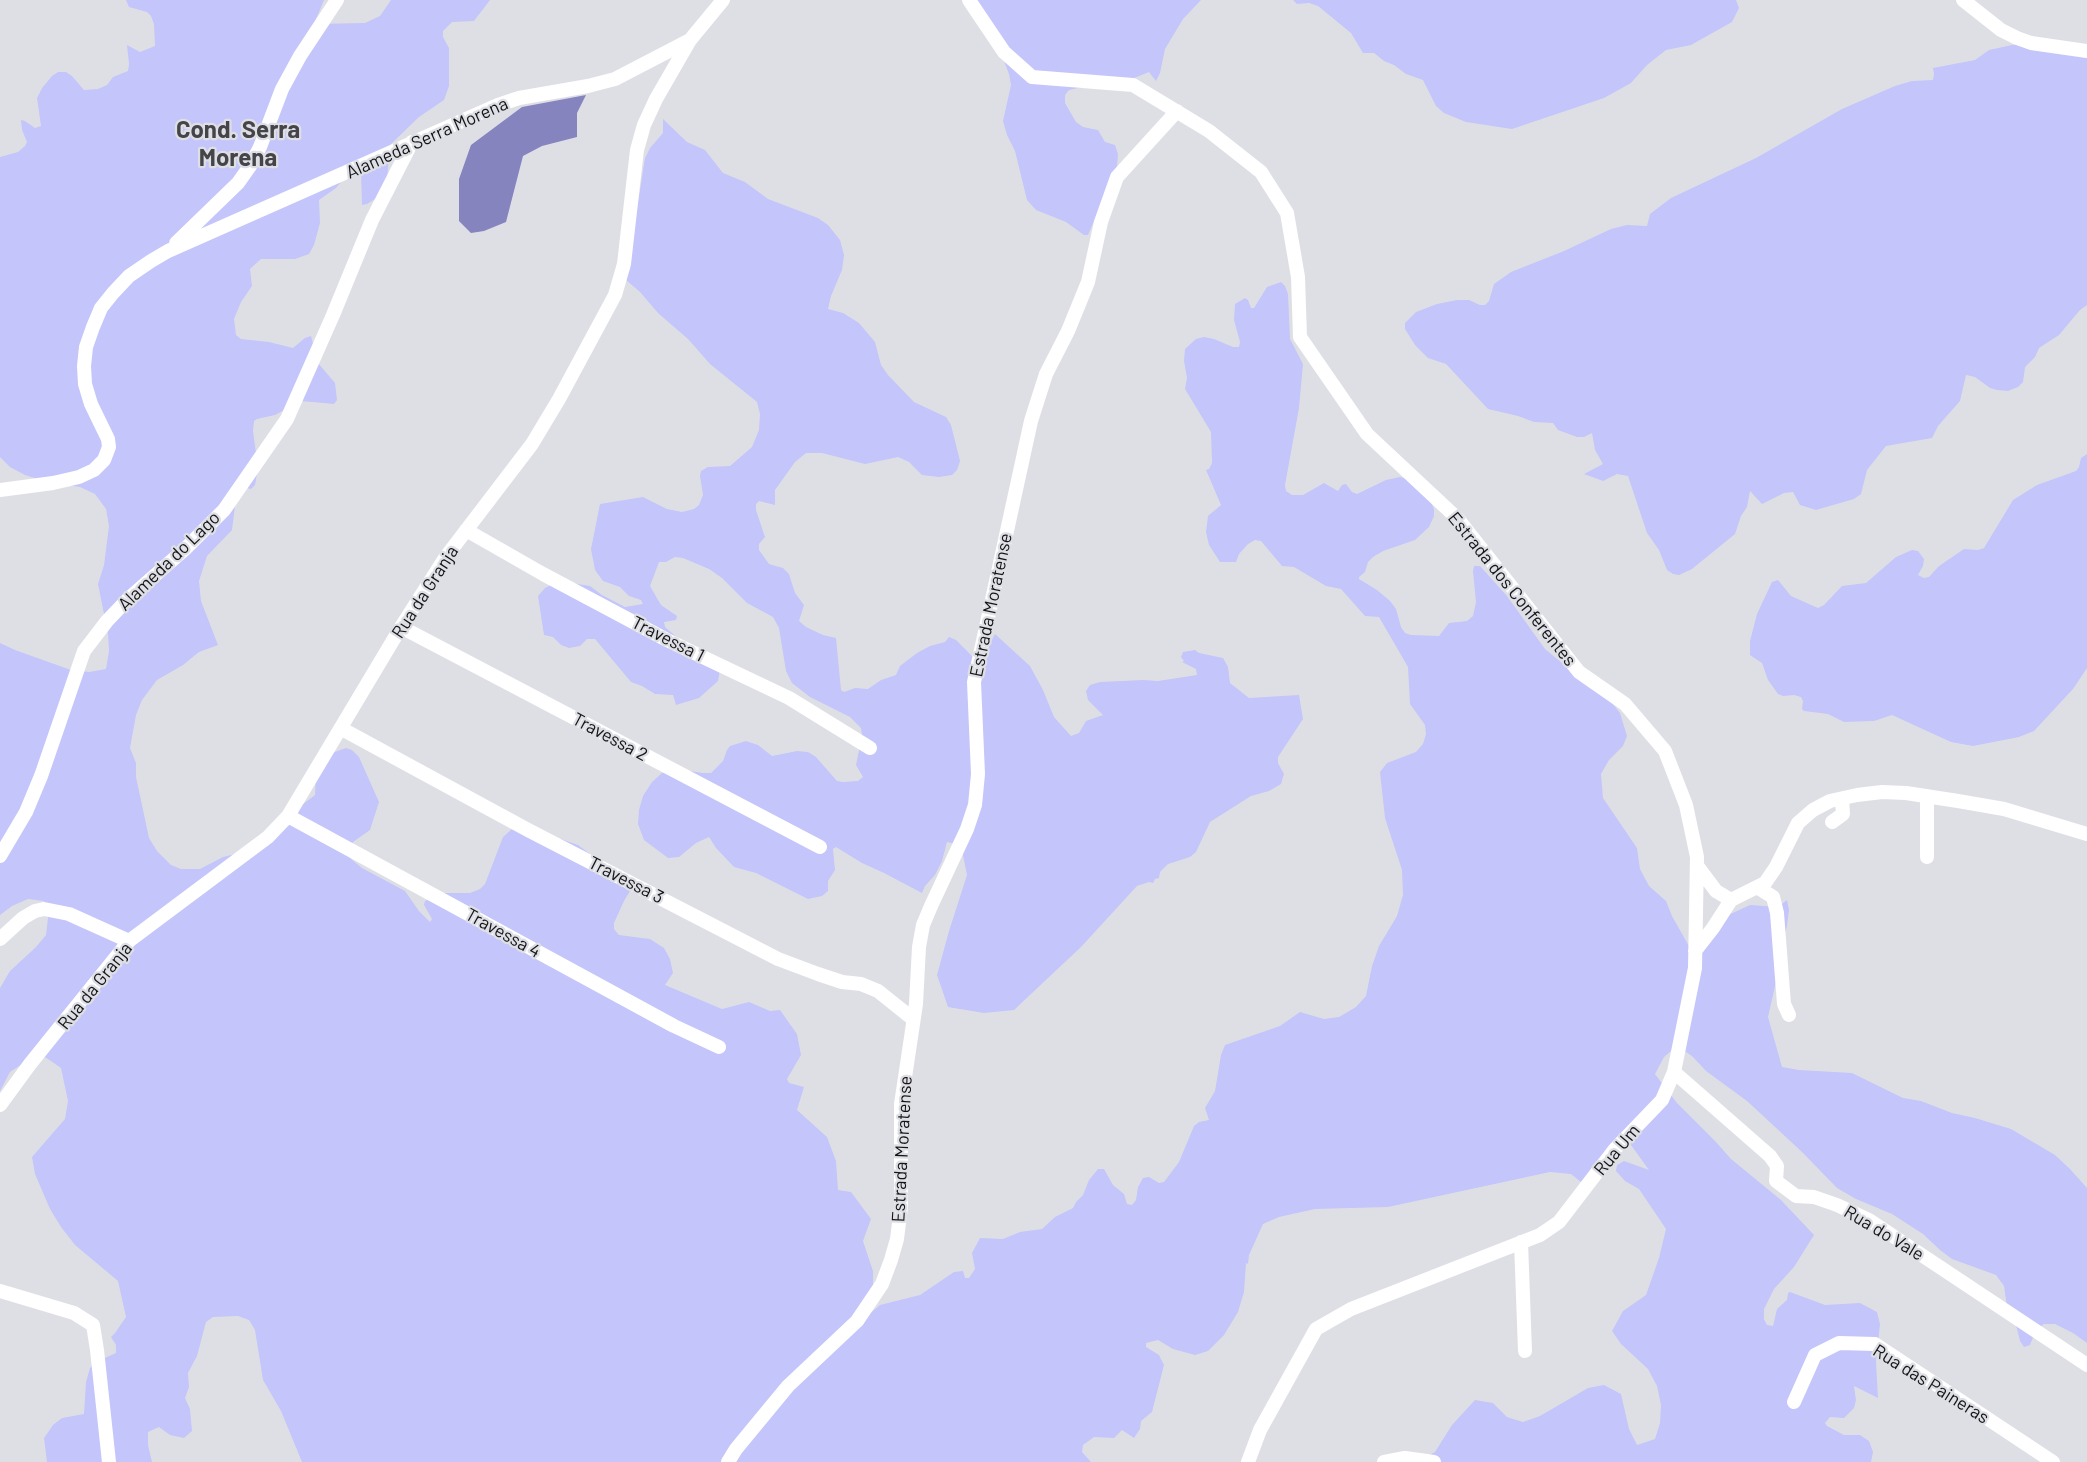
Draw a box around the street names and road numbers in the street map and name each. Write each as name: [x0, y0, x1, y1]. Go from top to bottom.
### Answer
street label: Alameda Serra Morena: [343, 93, 511, 183]
street label: Alameda do Lago: [114, 507, 224, 615]
street label: Estrada dos Conferentes: [1443, 508, 1581, 670]
street label: Estrada Moratense: [965, 531, 1017, 679]
street label: Rua da Granja: [387, 542, 463, 642]
street label: Travessa 1: [628, 612, 708, 666]
street label: Travessa 2: [569, 708, 651, 766]
street label: Travessa 3: [585, 852, 667, 908]
street label: Travessa 4: [462, 904, 544, 962]
street label: Rua da Granja: [53, 938, 137, 1034]
street label: Estrada Moratense: [887, 1075, 917, 1223]
street label: Rua Um: [1589, 1120, 1645, 1180]
street label: Rua do Vale: [1840, 1201, 1928, 1265]
street label: Rua das Paineras: [1869, 1340, 1993, 1428]

